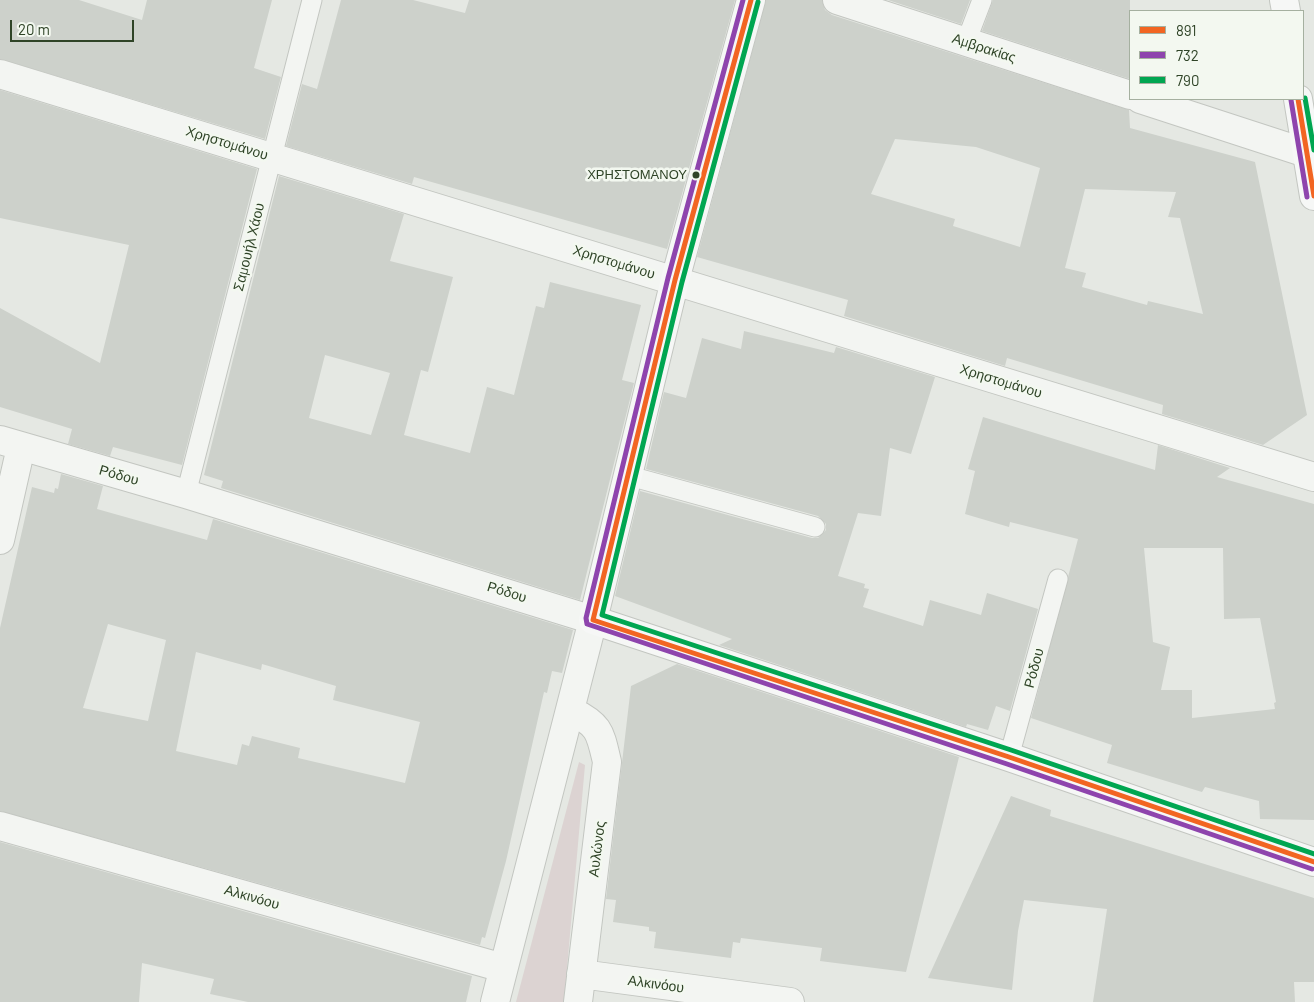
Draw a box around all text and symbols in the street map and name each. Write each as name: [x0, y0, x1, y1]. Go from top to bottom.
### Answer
scale bar: [12, 10, 136, 42]
legend: [1129, 10, 1304, 100]
text: 20 m: [18, 20, 50, 38]
text: 891: [1176, 21, 1197, 39]
street label: Αμβρακίας: [950, 30, 1018, 66]
text: 732: [1176, 46, 1199, 64]
text: 790: [1176, 71, 1199, 89]
street label: Χρηστομάνου: [184, 123, 270, 163]
place label: ΧΡΗΣΤΟΜΑΝΟΥ: [587, 167, 687, 183]
marker: ΧΡΗΣΤΟΜΑΝΟΥ: [691, 170, 701, 180]
street label: Σαμουήλ Χάου: [230, 201, 268, 293]
street label: Χρηστομάνου: [571, 242, 657, 282]
street label: Χρηστομάνου: [958, 361, 1044, 401]
street label: Ρόδου: [97, 461, 141, 489]
street label: Ρόδου: [485, 578, 529, 606]
street label: Ρόδου: [1021, 646, 1047, 690]
street label: Αυλώνος: [585, 820, 609, 878]
street label: Αλκινόου: [222, 881, 282, 913]
street label: Αλκινόου: [627, 972, 685, 996]

